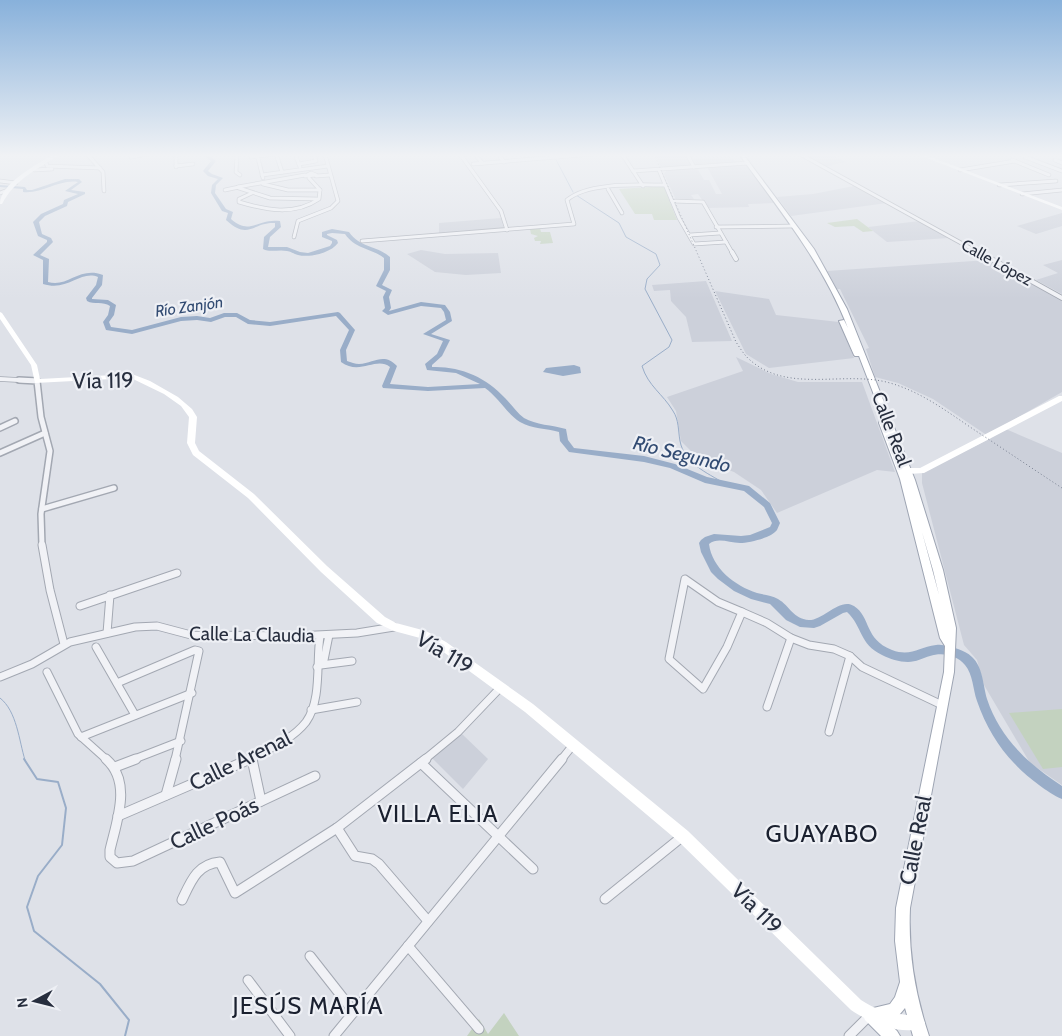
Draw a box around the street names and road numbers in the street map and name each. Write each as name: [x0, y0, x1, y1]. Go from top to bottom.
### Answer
street label: Calle López: [958, 235, 1036, 290]
street label: Vía 119: [72, 366, 134, 395]
street label: Calle Real: [867, 389, 916, 470]
street label: Calle La Claudia: [189, 622, 315, 647]
street label: Vía 119: [411, 625, 478, 680]
street label: Calle Arenal: [185, 724, 296, 797]
street label: Calle Poás: [166, 791, 263, 856]
street label: Calle Real: [894, 792, 938, 887]
street label: Vía 119: [725, 877, 788, 940]

